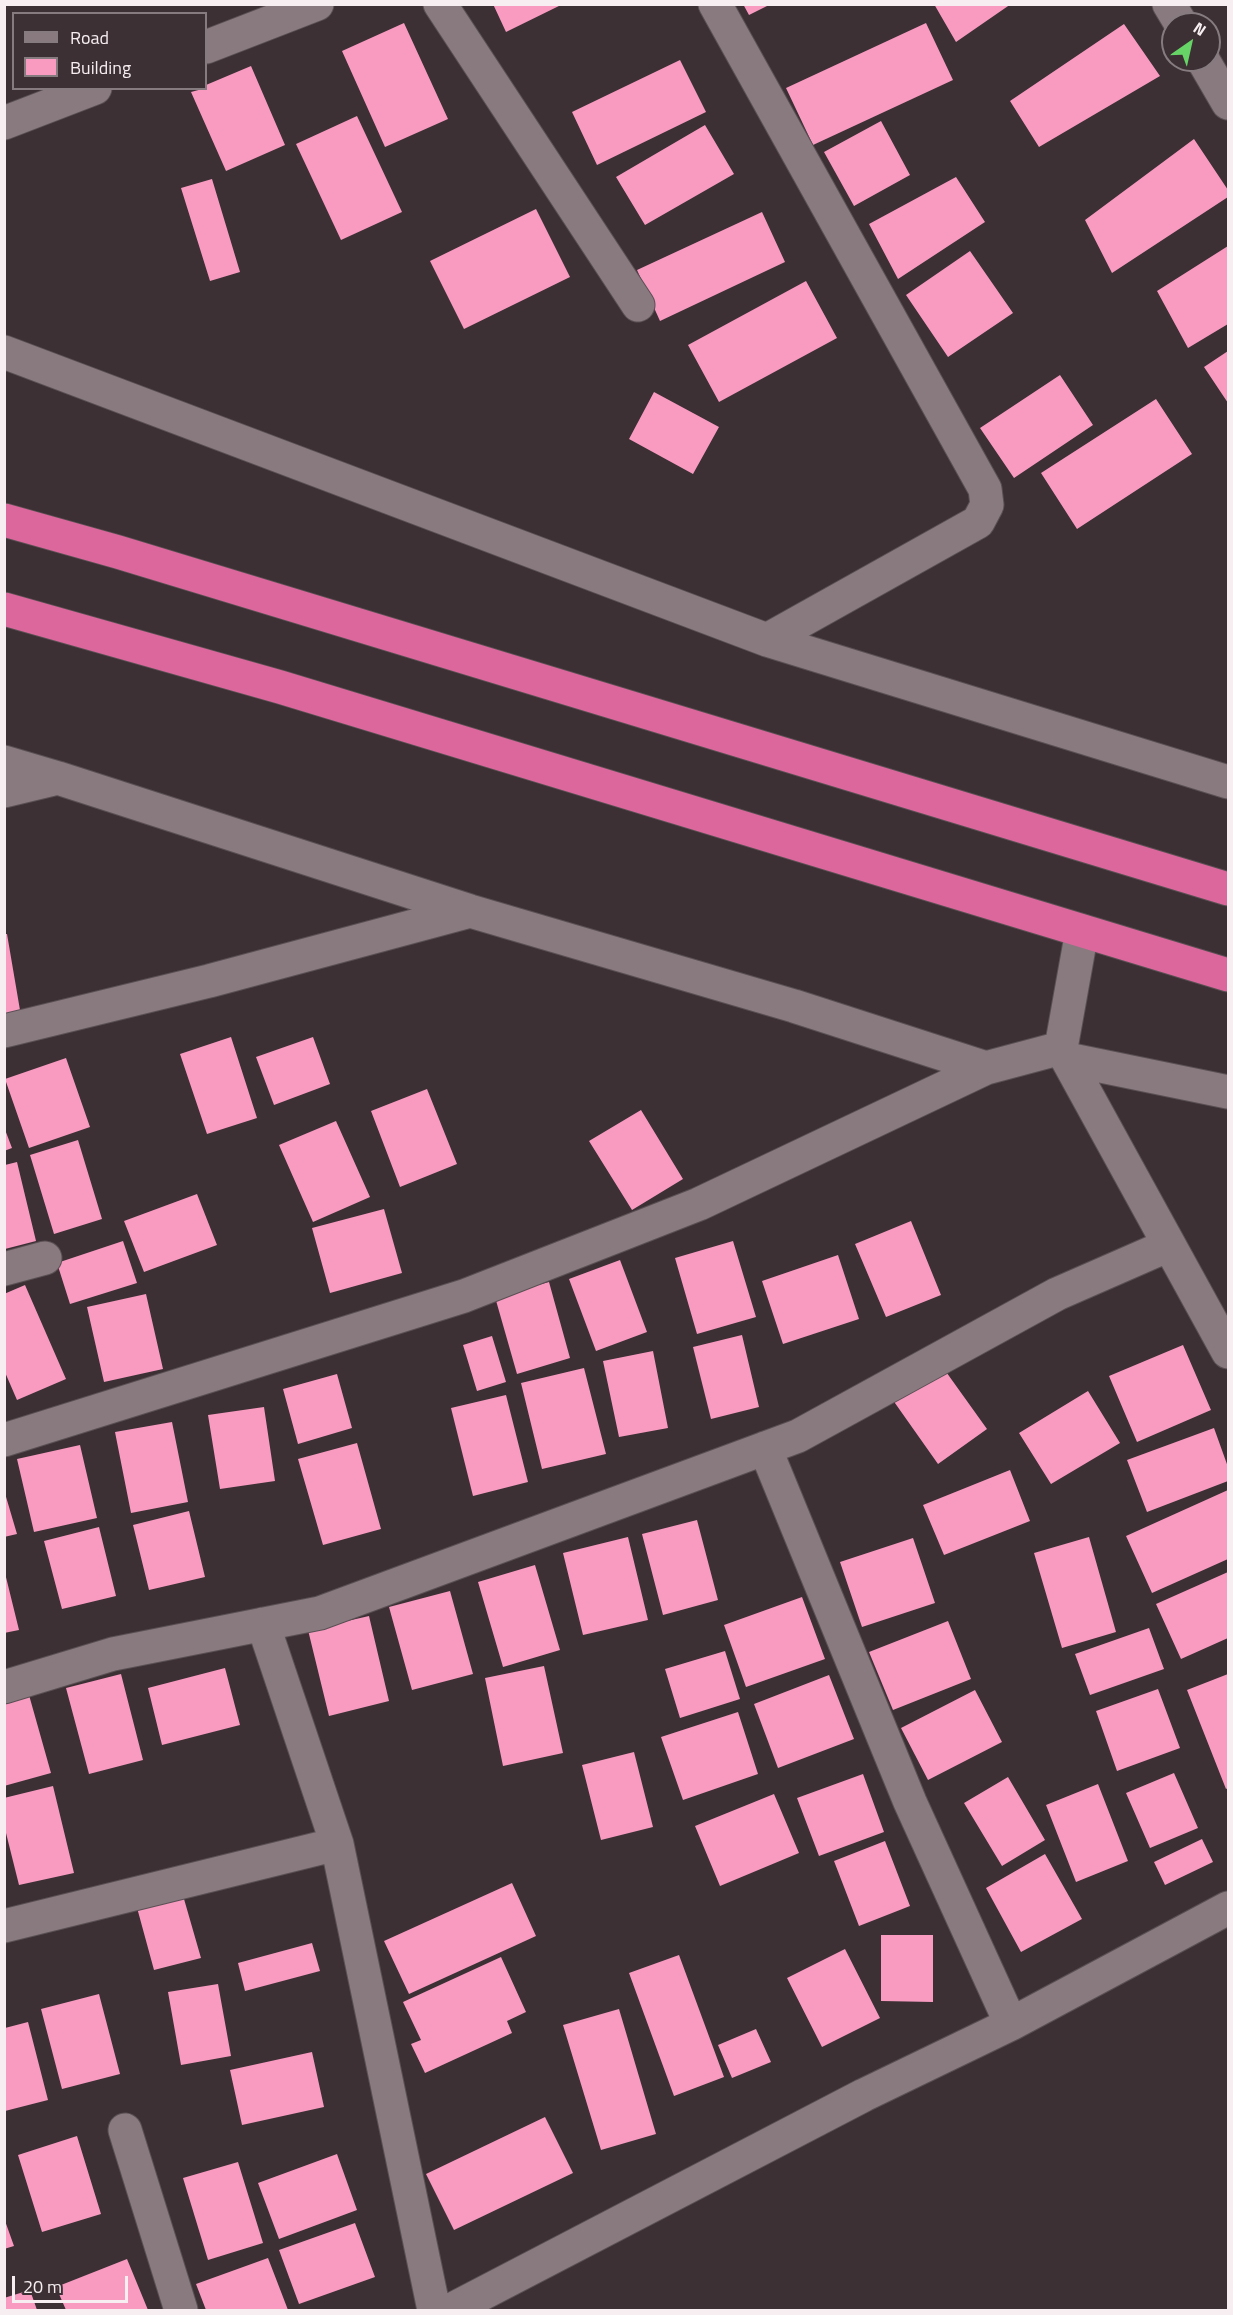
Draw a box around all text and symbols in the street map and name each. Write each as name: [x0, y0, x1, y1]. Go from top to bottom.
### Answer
legend: [12, 12, 207, 90]
north arrow: [1161, 12, 1221, 72]
text: N: [1189, 16, 1211, 42]
text: Road: [70, 24, 109, 51]
text: Building: [70, 54, 131, 81]
scale bar: [15, 2264, 130, 2302]
text: 20 m: [23, 2273, 62, 2300]

